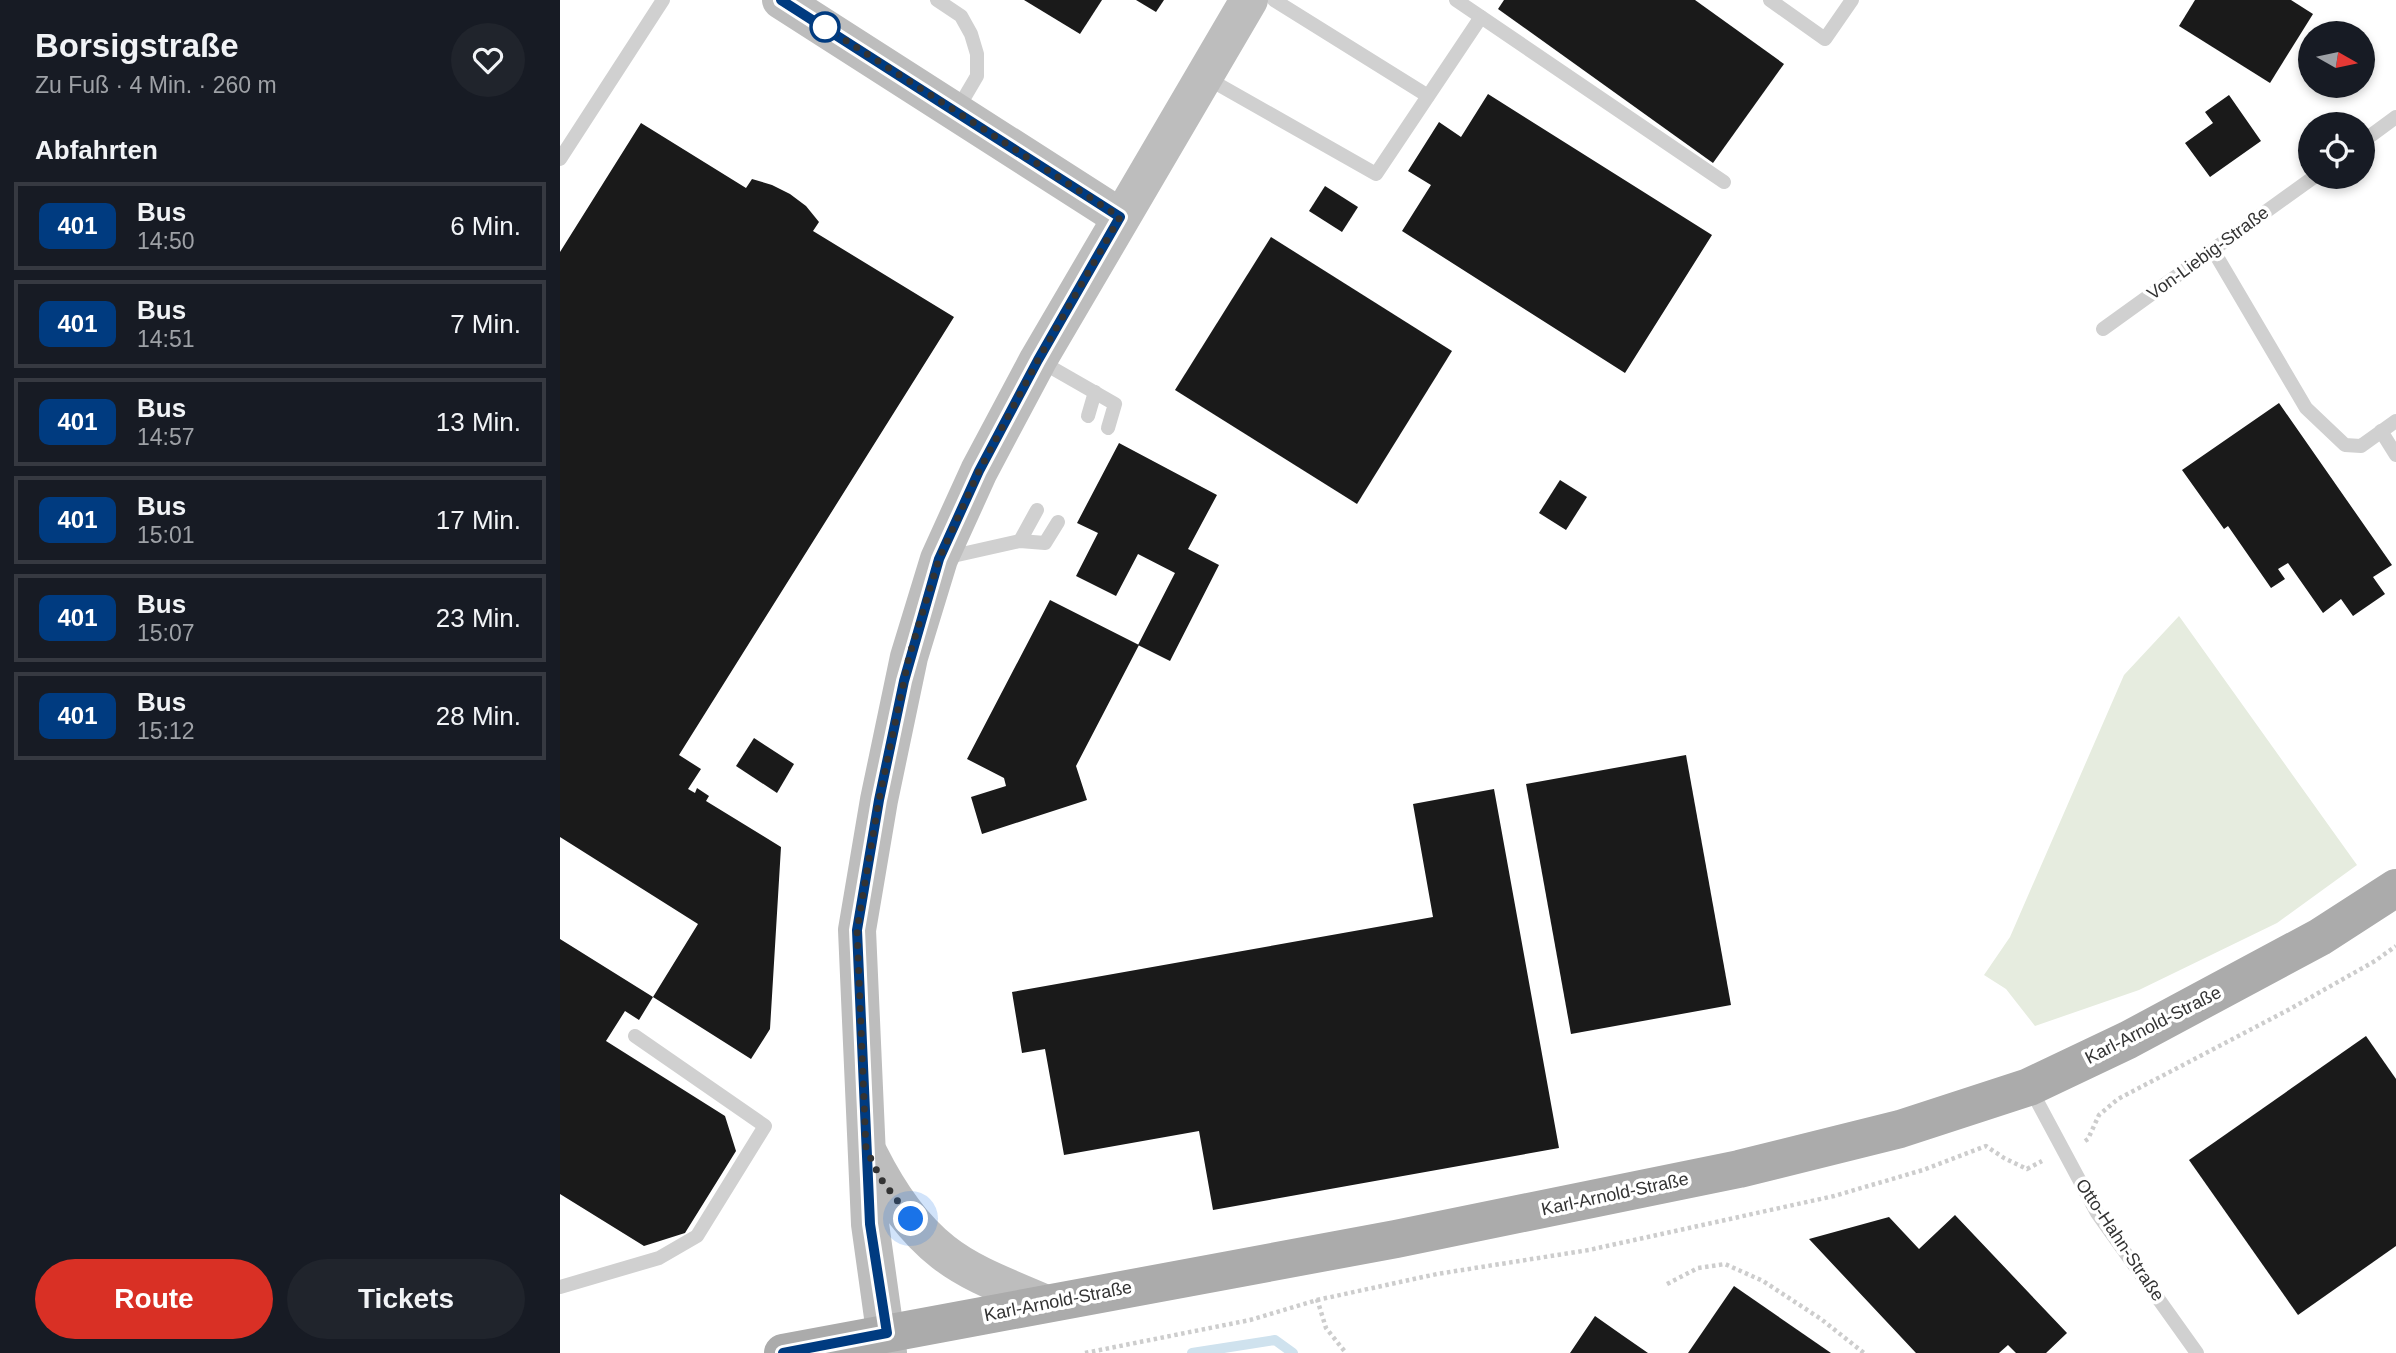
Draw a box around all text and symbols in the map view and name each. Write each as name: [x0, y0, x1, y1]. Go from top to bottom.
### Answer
unlabelled marker: [810, 12, 840, 42]
north arrow: [2298, 21, 2375, 98]
map controls: [2298, 21, 2375, 189]
button: heart: [451, 23, 525, 97]
text: Borsigstraße: [35, 27, 239, 64]
text: Zu Fuß · 4 Min. · 260 m: [35, 72, 277, 98]
button: locate: [2298, 112, 2375, 189]
text: Abfahrten: [35, 135, 158, 165]
text: Bus: [137, 197, 186, 227]
street label: Von-Liebig-Straße: [2143, 202, 2273, 304]
text: 6 Min.: [450, 211, 521, 241]
text: 401: [57, 212, 98, 239]
text: 14:50: [137, 228, 195, 254]
text: Bus: [137, 295, 186, 325]
text: 7 Min.: [450, 309, 521, 339]
text: 401: [57, 310, 98, 337]
text: 14:51: [137, 326, 195, 352]
text: Bus: [137, 393, 186, 423]
text: 13 Min.: [436, 407, 521, 437]
text: 401: [57, 408, 98, 435]
text: 14:57: [137, 424, 195, 450]
text: Bus: [137, 491, 186, 521]
text: 17 Min.: [436, 505, 521, 535]
text: 401: [57, 506, 98, 533]
text: 15:01: [137, 522, 195, 548]
text: Bus: [137, 589, 186, 619]
text: 23 Min.: [436, 603, 521, 633]
text: 401: [57, 604, 98, 631]
text: 15:07: [137, 620, 195, 646]
text: Bus: [137, 687, 186, 717]
text: 28 Min.: [436, 701, 521, 731]
text: 401: [57, 702, 98, 729]
text: 15:12: [137, 718, 195, 744]
street label: Karl-Arnold-Straße: [2082, 982, 2224, 1068]
street label: Karl-Arnold-Straße: [1540, 1169, 1690, 1219]
street label: Otto-Hahn-Straße: [2072, 1175, 2168, 1305]
your location: [893, 1201, 928, 1236]
button: Route: [35, 1259, 273, 1339]
button: Tickets: [287, 1259, 525, 1339]
street label: Karl-Arnold-Straße: [982, 1277, 1134, 1325]

